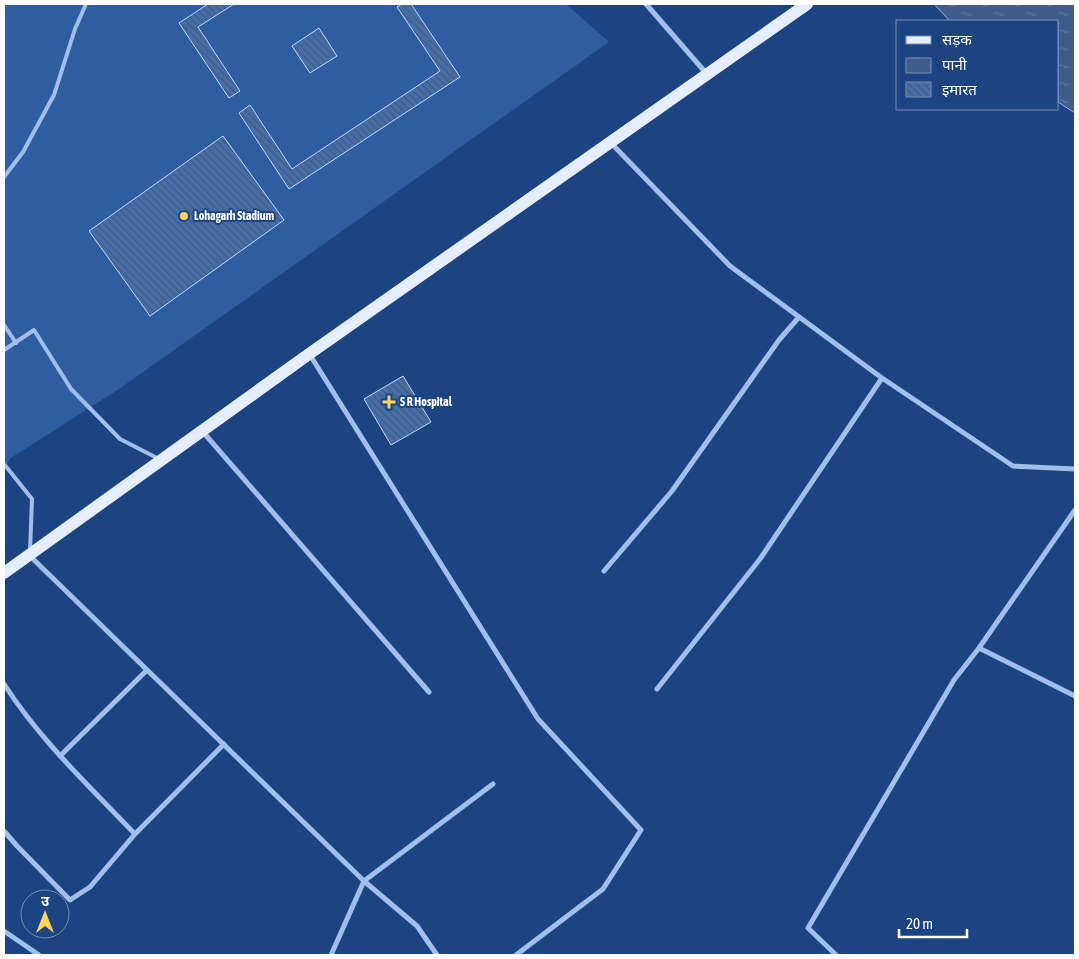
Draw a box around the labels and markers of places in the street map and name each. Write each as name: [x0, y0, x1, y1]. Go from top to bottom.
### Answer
place label: Lohagarh Stadium: [194, 209, 275, 223]
marker: Lohagarh Stadium: [178, 210, 190, 222]
marker: S R Hospital: [382, 395, 396, 409]
place label: S R Hospital: [400, 395, 453, 409]

